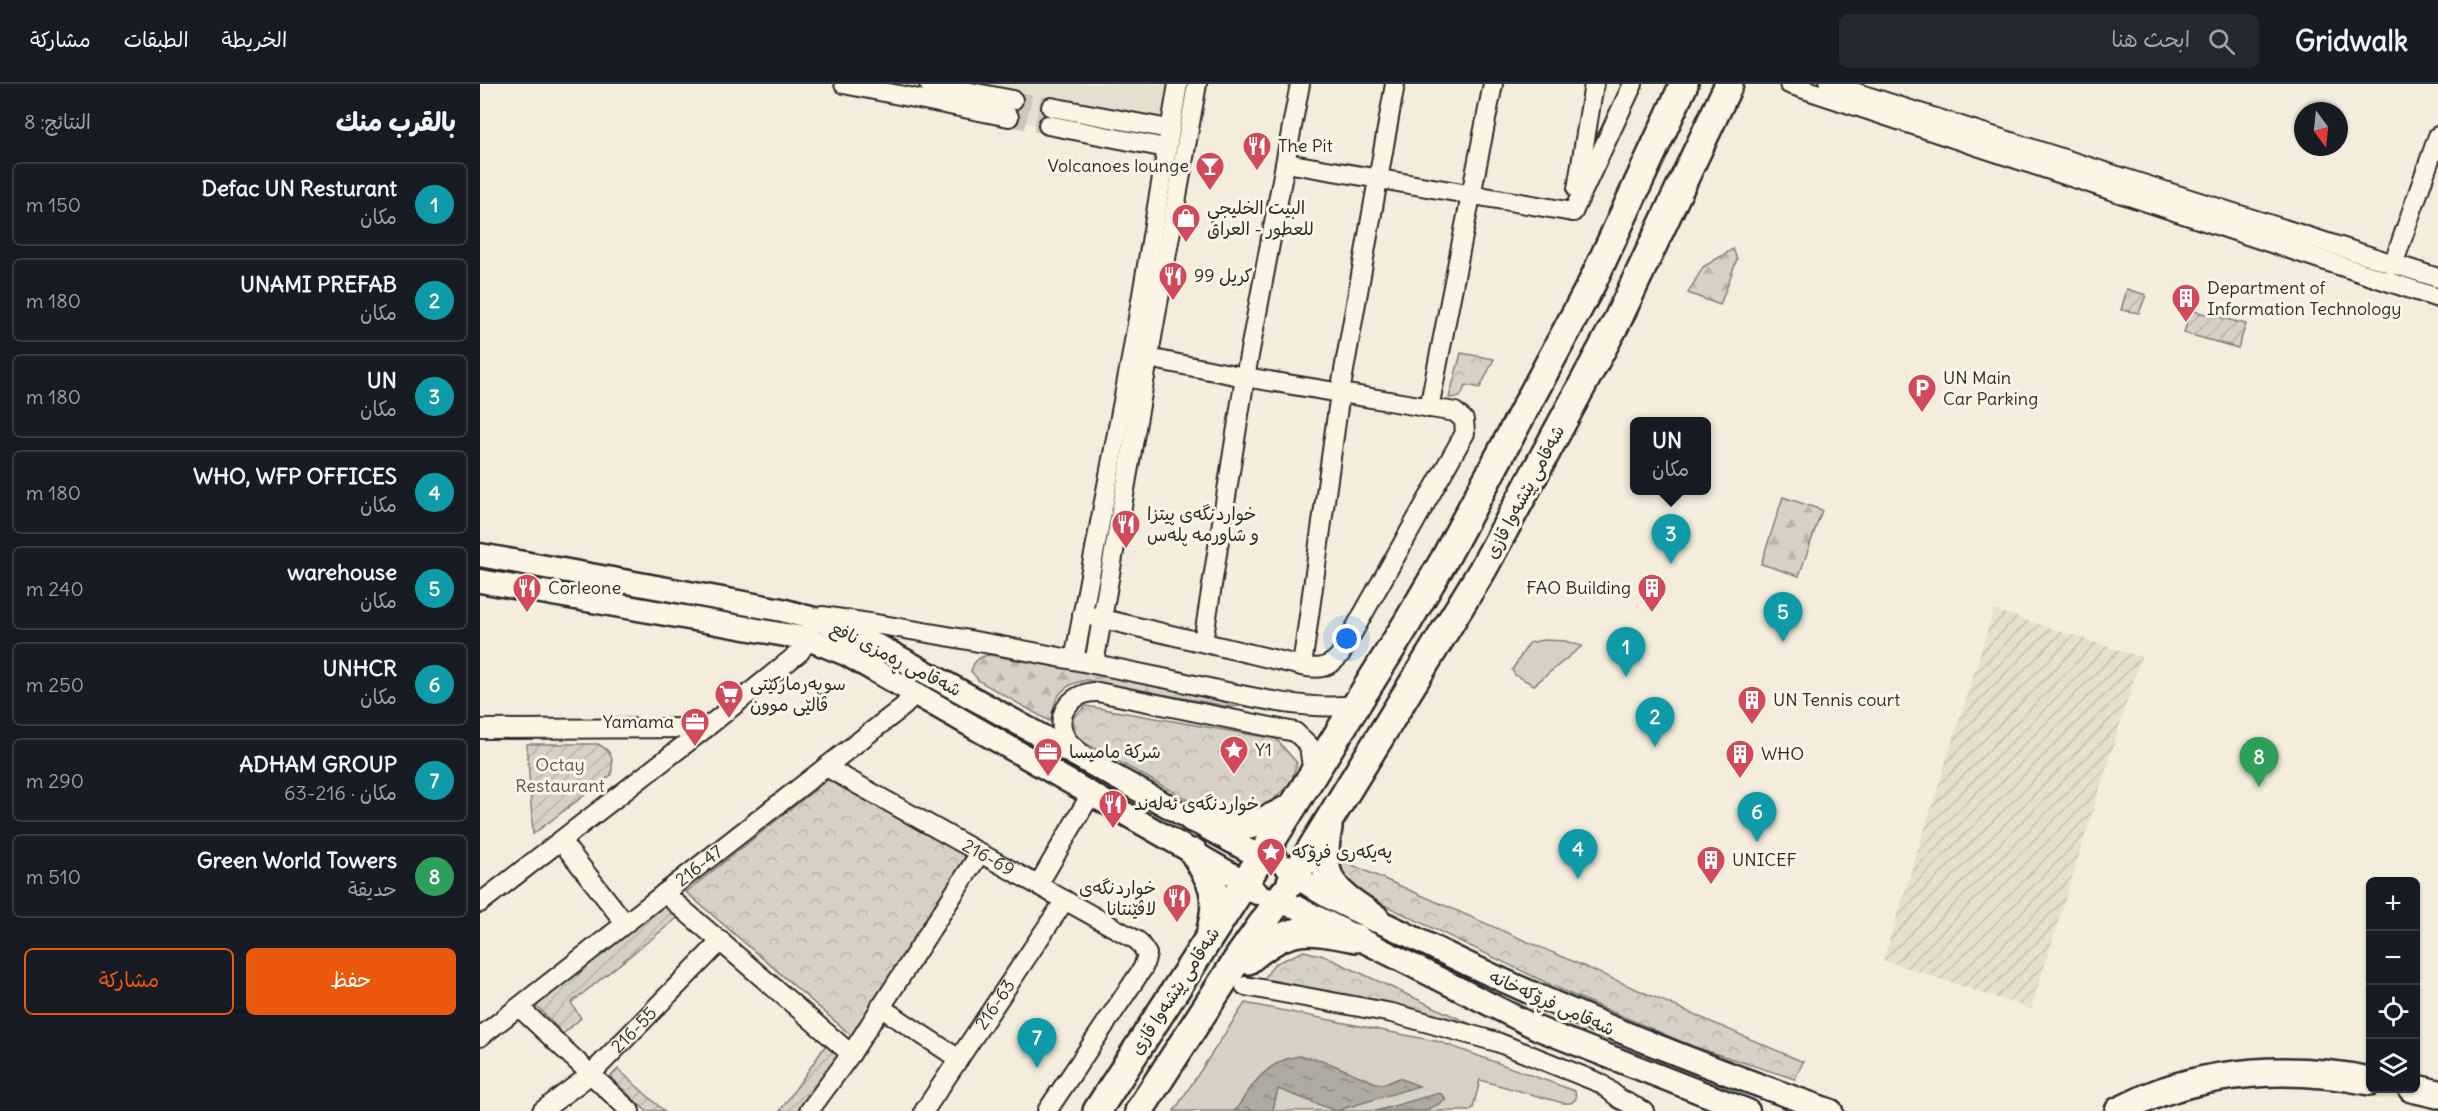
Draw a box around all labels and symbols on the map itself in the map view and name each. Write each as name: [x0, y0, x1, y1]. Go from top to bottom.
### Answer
north arrow: [2294, 102, 2348, 156]
restaurant icon: The Pit: [1241, 130, 1273, 172]
place label: The Pit: [1278, 134, 1333, 157]
bar icon: Volcanoes lounge: [1194, 150, 1226, 192]
place label: Volcanoes lounge: [1047, 154, 1189, 177]
place label: البيت الخليجي للعطور - العراق: [1207, 196, 1314, 240]
shop icon: البيت الخليجي للعطور - العراق: [1170, 202, 1202, 244]
restaurant icon: 99 كريل: [1157, 260, 1189, 302]
place label: 99 كريل: [1194, 264, 1253, 287]
place label: Department of Information Technology: [2207, 276, 2402, 320]
building icon: Department of Information Technology: [2170, 282, 2202, 324]
place label: UN Main Car Parking: [1943, 366, 2038, 410]
parking icon: UN Main Car Parking: [1906, 372, 1938, 414]
street label: شەقامی پێشەوا قازی: [1480, 421, 1570, 563]
place label: خواردنگەی پیتزا و شاورمە پلەس: [1147, 502, 1259, 547]
restaurant icon: خواردنگەی پیتزا و شاورمە پلەس: [1110, 508, 1142, 550]
pin: 3: [1652, 514, 1690, 564]
restaurant icon: Corleone: [511, 572, 543, 614]
building icon: FAO Building: [1636, 572, 1668, 614]
place label: Corleone: [548, 576, 621, 599]
place label: FAO Building: [1526, 576, 1631, 599]
pin: 5: [1764, 592, 1802, 642]
street label: شەقامی ڕەمزی نافع: [825, 616, 965, 705]
your location: [1332, 624, 1361, 653]
pin: 1: [1606, 628, 1646, 677]
place label: سوپەرمارکێتی ڤالێی موون: [750, 672, 846, 716]
supermarket icon: سوپەرمارکێتی ڤالێی موون: [713, 678, 745, 720]
building icon: UN Tennis court: [1736, 684, 1768, 726]
place label: UN Tennis court: [1773, 688, 1900, 711]
pin: 2: [1636, 698, 1674, 747]
office icon: Yamama: [679, 706, 711, 748]
place label: Yamama: [603, 710, 674, 733]
place icon: Y1: [1218, 734, 1250, 776]
office icon: شركة ماميسا: [1032, 736, 1064, 778]
place label: Y1: [1255, 738, 1272, 761]
building icon: WHO: [1724, 738, 1756, 780]
pin: 8: [2240, 738, 2278, 787]
place label: شركة ماميسا: [1069, 740, 1161, 763]
place label: WHO: [1761, 742, 1804, 765]
park label: Octay Restaurant: [515, 753, 605, 797]
restaurant icon: خواردنگەی ئەلەند: [1097, 788, 1129, 830]
place label: خواردنگەی ئەلەند: [1134, 792, 1259, 816]
pin: 6: [1738, 792, 1776, 842]
pin: 4: [1558, 830, 1598, 879]
street label: 216-69: [959, 834, 1019, 881]
place icon: پەیکەری فڕۆکە: [1255, 836, 1287, 878]
street label: 216-47: [670, 840, 727, 891]
place label: پەیکەری فڕۆکە: [1292, 840, 1392, 867]
building icon: UNICEF: [1695, 844, 1727, 886]
place label: UNICEF: [1732, 848, 1797, 871]
place label: خواردنگەی لاڤێنتانا: [1079, 876, 1156, 920]
restaurant icon: خواردنگەی لاڤێنتانا: [1161, 882, 1193, 924]
street label: شەقامی پێشەوا قازی: [1125, 922, 1225, 1060]
street label: شەقامی فڕۆکەخانە: [1484, 965, 1618, 1044]
street label: 216-63: [970, 975, 1020, 1034]
street label: 216-55: [606, 1002, 661, 1058]
pin: 7: [1018, 1018, 1056, 1068]

